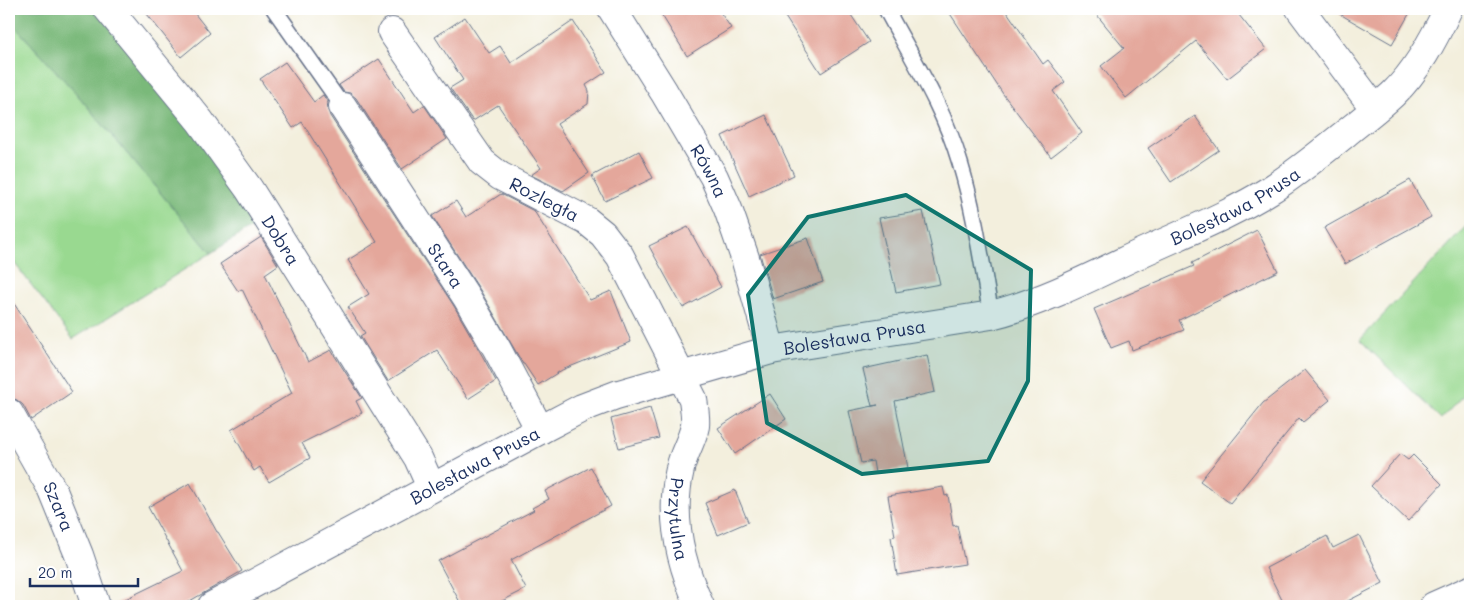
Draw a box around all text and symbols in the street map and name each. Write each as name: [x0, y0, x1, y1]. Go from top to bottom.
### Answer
street label: Równa: [685, 140, 733, 201]
street label: Bolesława Prusa: [1166, 161, 1305, 250]
street label: Rozległa: [506, 171, 583, 227]
street label: Dobra: [256, 210, 306, 270]
street label: Stara: [422, 238, 469, 293]
street label: Bolesława Prusa: [782, 314, 927, 360]
street label: Bolesława Prusa: [405, 420, 544, 510]
street label: Przytulna: [664, 476, 695, 563]
street label: Szara: [38, 477, 80, 535]
scale bar: [30, 555, 138, 587]
text: 20 m: [38, 562, 72, 582]

